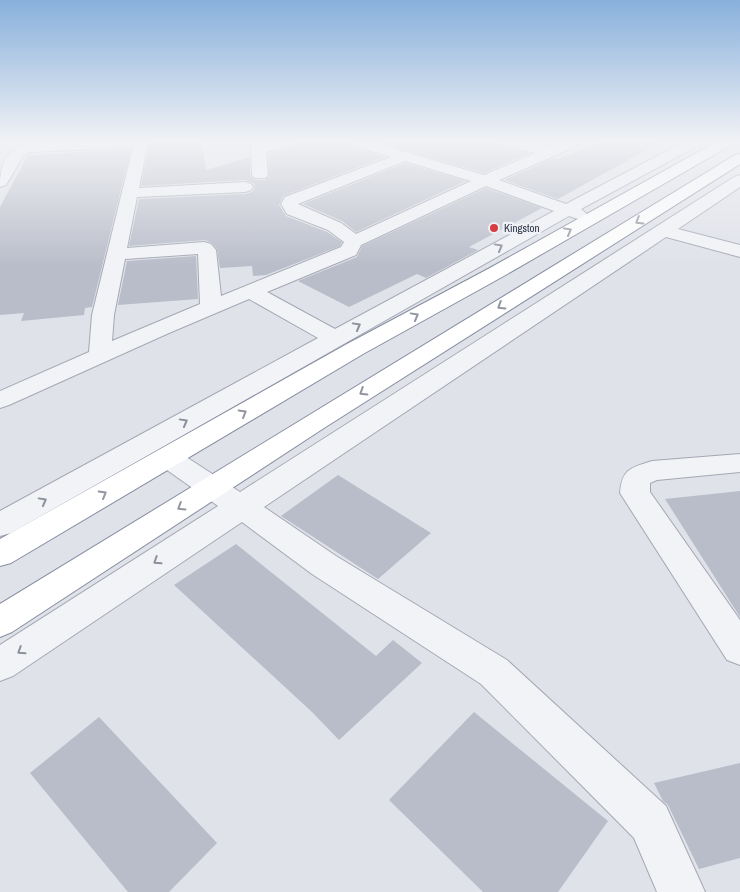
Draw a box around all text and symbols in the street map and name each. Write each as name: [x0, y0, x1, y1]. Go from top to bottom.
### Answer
one-way arrow: [636, 214, 645, 224]
place label: Kingston: [504, 221, 540, 235]
marker: Kingston: [488, 222, 500, 234]
one-way arrow: [563, 227, 572, 237]
one-way arrow: [494, 243, 503, 253]
one-way arrow: [497, 300, 506, 310]
one-way arrow: [410, 312, 419, 322]
one-way arrow: [352, 322, 361, 332]
one-way arrow: [359, 386, 368, 395]
one-way arrow: [238, 410, 247, 420]
one-way arrow: [179, 418, 188, 428]
one-way arrow: [97, 491, 106, 501]
one-way arrow: [37, 498, 46, 508]
one-way arrow: [178, 501, 187, 510]
one-way arrow: [153, 555, 162, 565]
one-way arrow: [18, 645, 27, 654]

